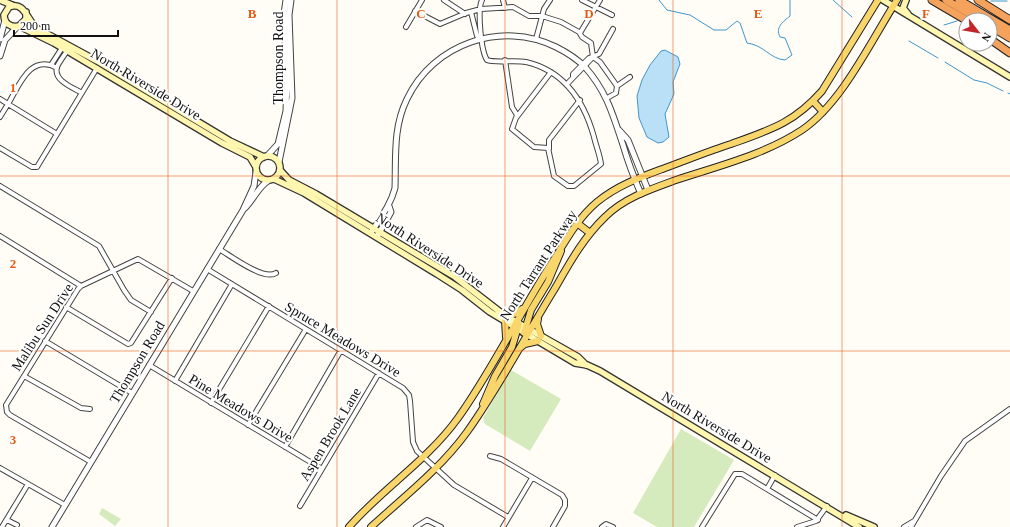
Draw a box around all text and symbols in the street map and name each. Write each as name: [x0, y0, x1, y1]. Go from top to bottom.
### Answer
text: B: [248, 6, 257, 21]
text: C: [416, 6, 426, 21]
text: D: [584, 6, 594, 21]
text: E: [754, 6, 762, 21]
text: F: [922, 6, 930, 21]
scale bar: [14, 12, 118, 38]
street label: Thompson Road: [271, 12, 286, 104]
north arrow: [958, 12, 998, 52]
text: 200 m: [20, 19, 51, 33]
text: N: [979, 31, 994, 44]
street label: North Riverside Drive: [88, 46, 203, 123]
text: 1: [10, 80, 16, 95]
street label: North Tarrant Parkway: [497, 207, 580, 323]
street label: North Riverside Drive: [373, 210, 486, 291]
text: 2: [10, 256, 16, 271]
street label: Malibu Sun Drive: [9, 281, 76, 374]
street label: Spruce Meadows Drive: [282, 299, 403, 380]
street label: Thompson Road: [107, 319, 168, 406]
street label: Pine Meadows Drive: [186, 372, 295, 445]
street label: Aspen Brook Lane: [297, 385, 364, 483]
street label: North Riverside Drive: [659, 389, 774, 466]
text: 3: [10, 432, 17, 447]

